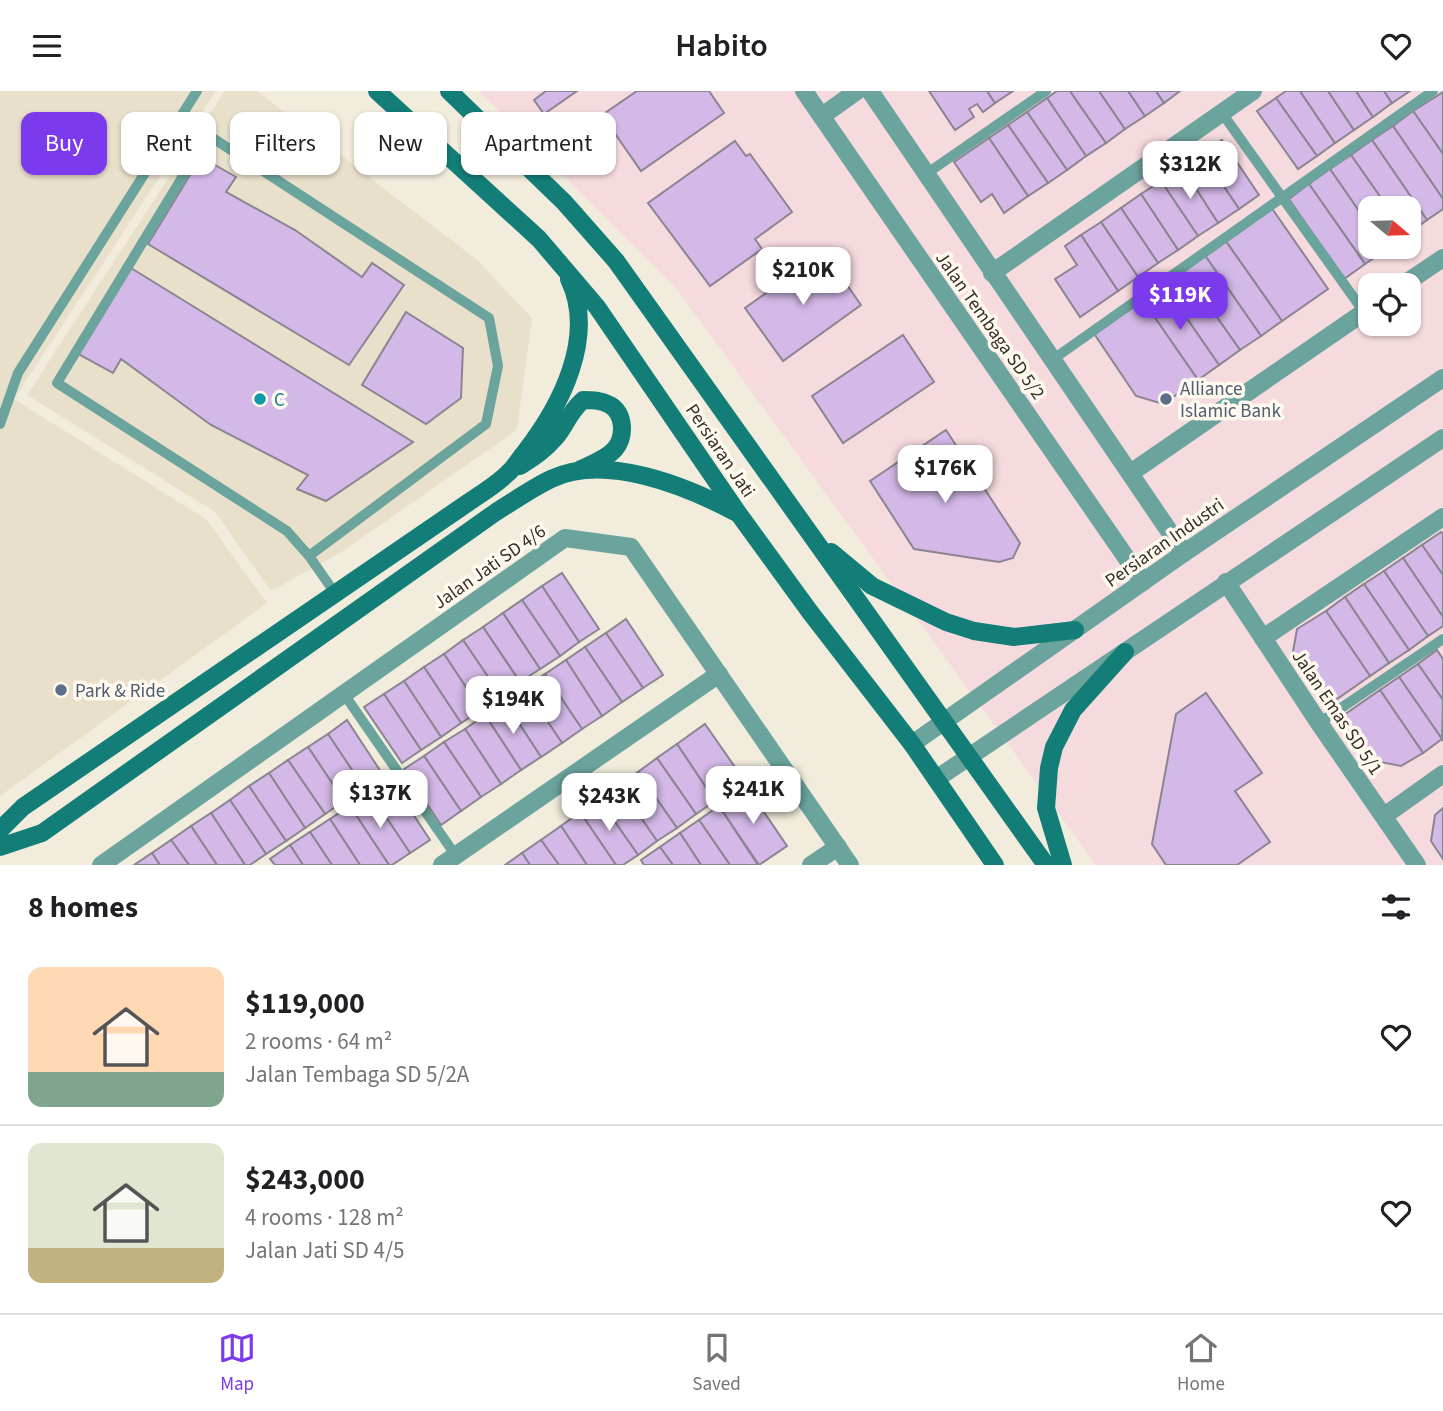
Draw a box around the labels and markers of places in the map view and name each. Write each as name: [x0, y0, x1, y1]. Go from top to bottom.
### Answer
pin: $312K: [1141, 141, 1239, 201]
pin: $210K: [754, 247, 852, 307]
pin: $119K: [1131, 273, 1229, 332]
place label: Alliance Islamic Bank: [1180, 376, 1281, 425]
place label: C: [274, 387, 285, 414]
marker: C: [252, 391, 268, 407]
marker: Alliance Islamic Bank: [1158, 391, 1174, 407]
pin: $176K: [896, 445, 994, 505]
pin: $194K: [464, 677, 562, 736]
place label: Park & Ride: [75, 678, 165, 705]
marker: Park & Ride: [53, 682, 69, 698]
pin: $241K: [704, 767, 802, 826]
pin: $137K: [331, 771, 429, 830]
pin: $243K: [560, 773, 658, 833]

